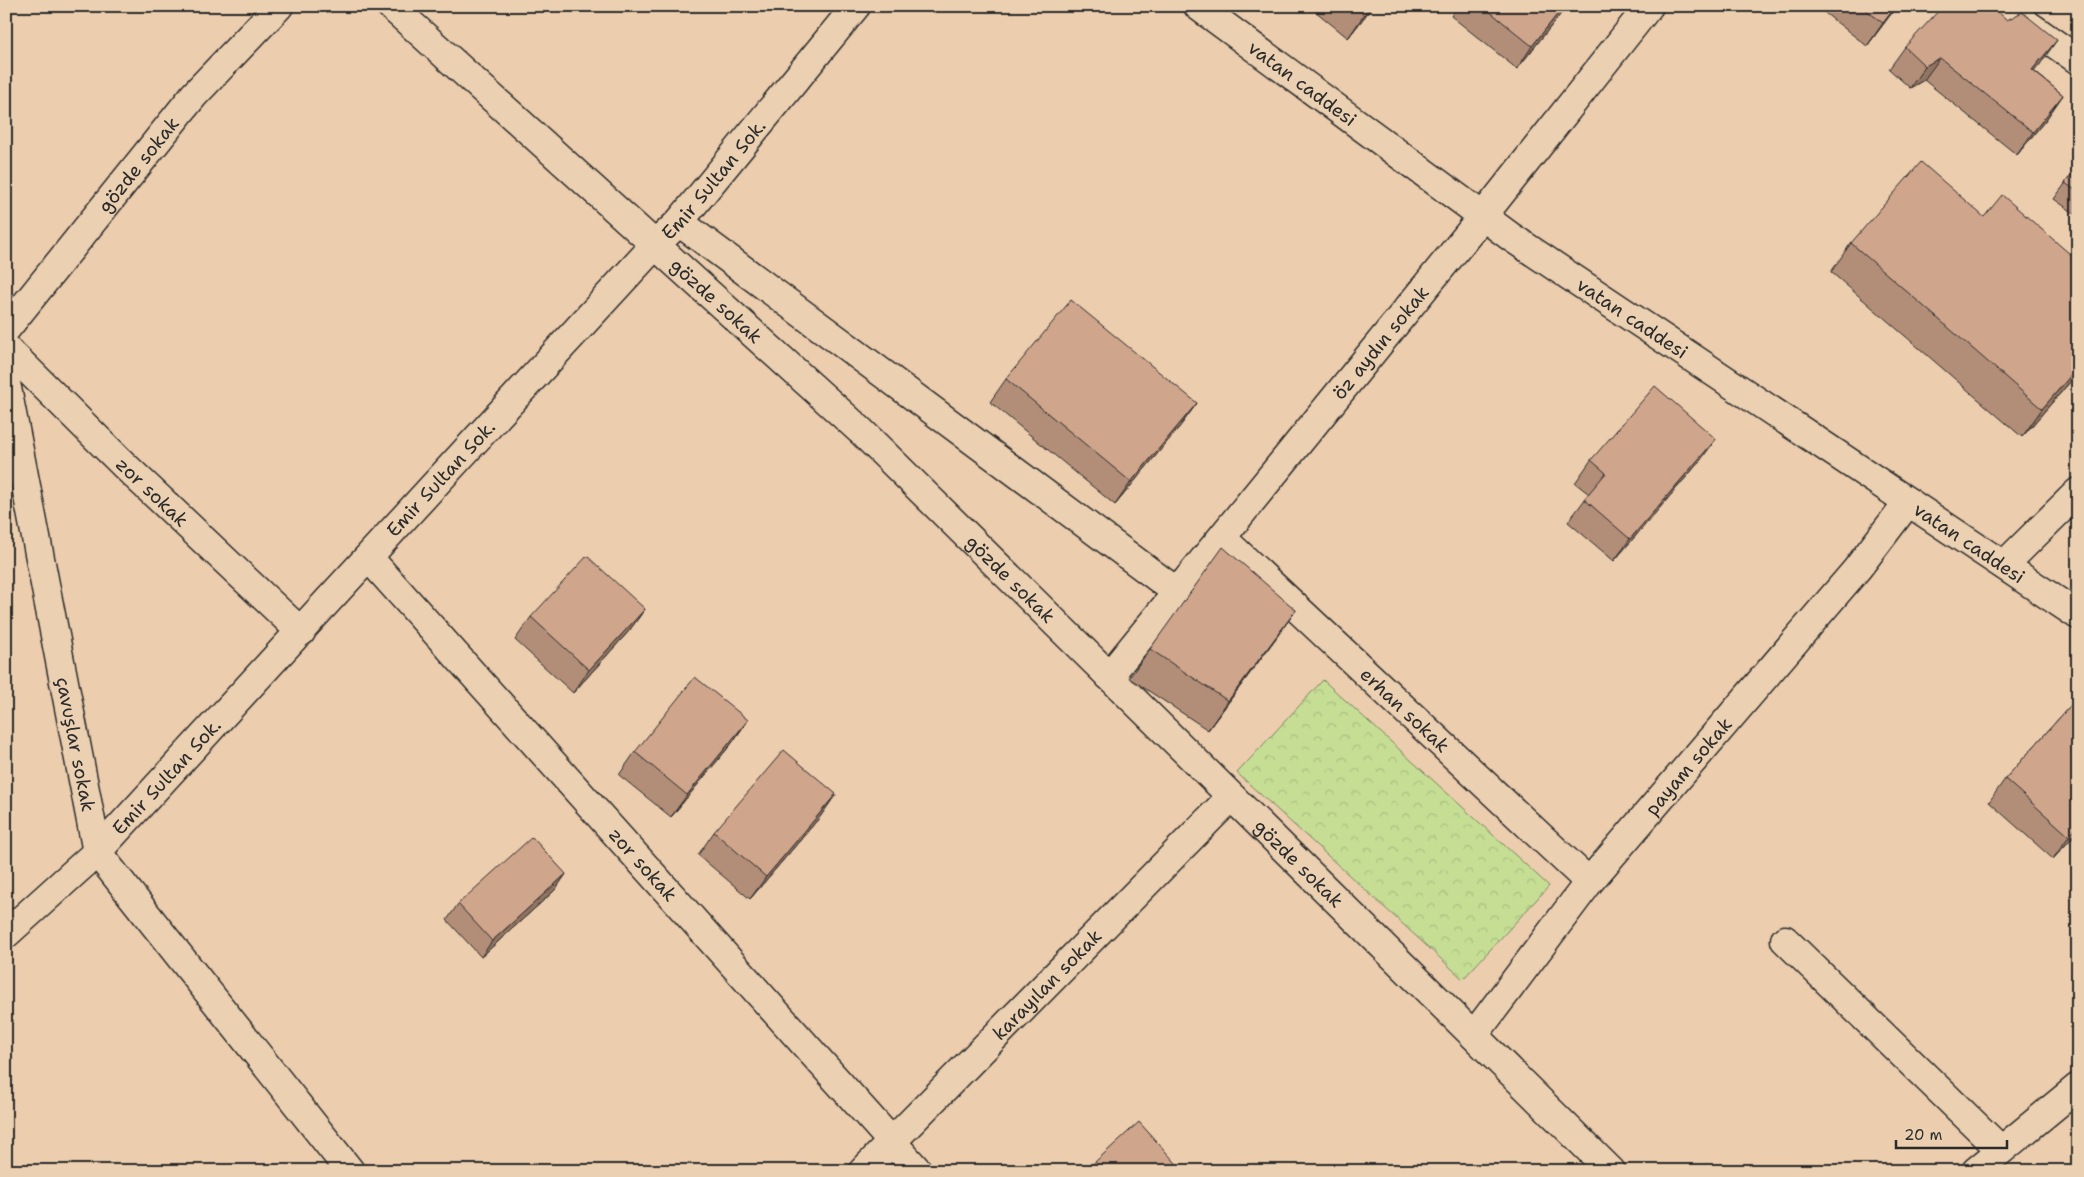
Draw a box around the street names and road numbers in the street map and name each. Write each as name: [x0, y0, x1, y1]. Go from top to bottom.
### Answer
street label: vatan caddesi: [1243, 35, 1362, 132]
street label: gözde sokak: [92, 111, 184, 218]
street label: Emir Sultan Sok.: [656, 114, 771, 245]
street label: gözde sokak: [665, 252, 768, 349]
street label: vatan caddesi: [1572, 272, 1693, 364]
street label: öz aydın sokak: [1326, 280, 1434, 405]
street label: Emir Sultan Sok.: [381, 415, 500, 542]
street label: zor sokak: [110, 451, 194, 532]
street label: vatan caddesi: [1909, 496, 2030, 589]
street label: gözde sokak: [961, 529, 1061, 628]
street label: erhan sokak: [1355, 662, 1455, 758]
street label: çavuşlar sokak: [51, 675, 101, 814]
street label: payam sokak: [1639, 712, 1737, 820]
street label: Emir Sultan Sok.: [107, 713, 226, 840]
street label: gözde sokak: [1249, 813, 1349, 913]
street label: zor sokak: [603, 822, 683, 907]
street label: karayılan sokak: [987, 923, 1107, 1045]

